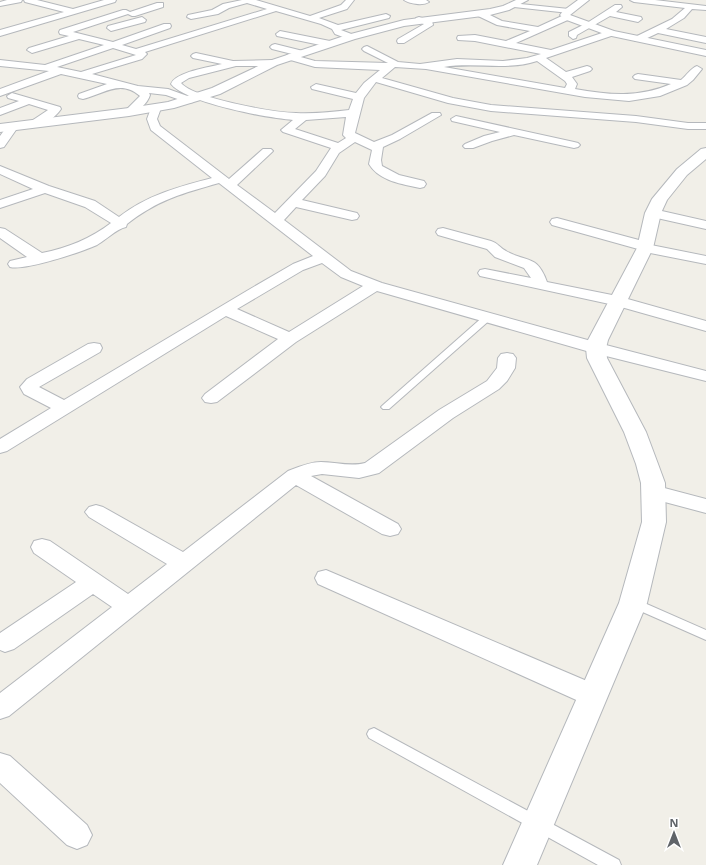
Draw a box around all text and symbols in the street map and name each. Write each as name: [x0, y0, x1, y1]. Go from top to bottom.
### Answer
north arrow: [654, 813, 694, 853]
text: N: [670, 815, 678, 830]

